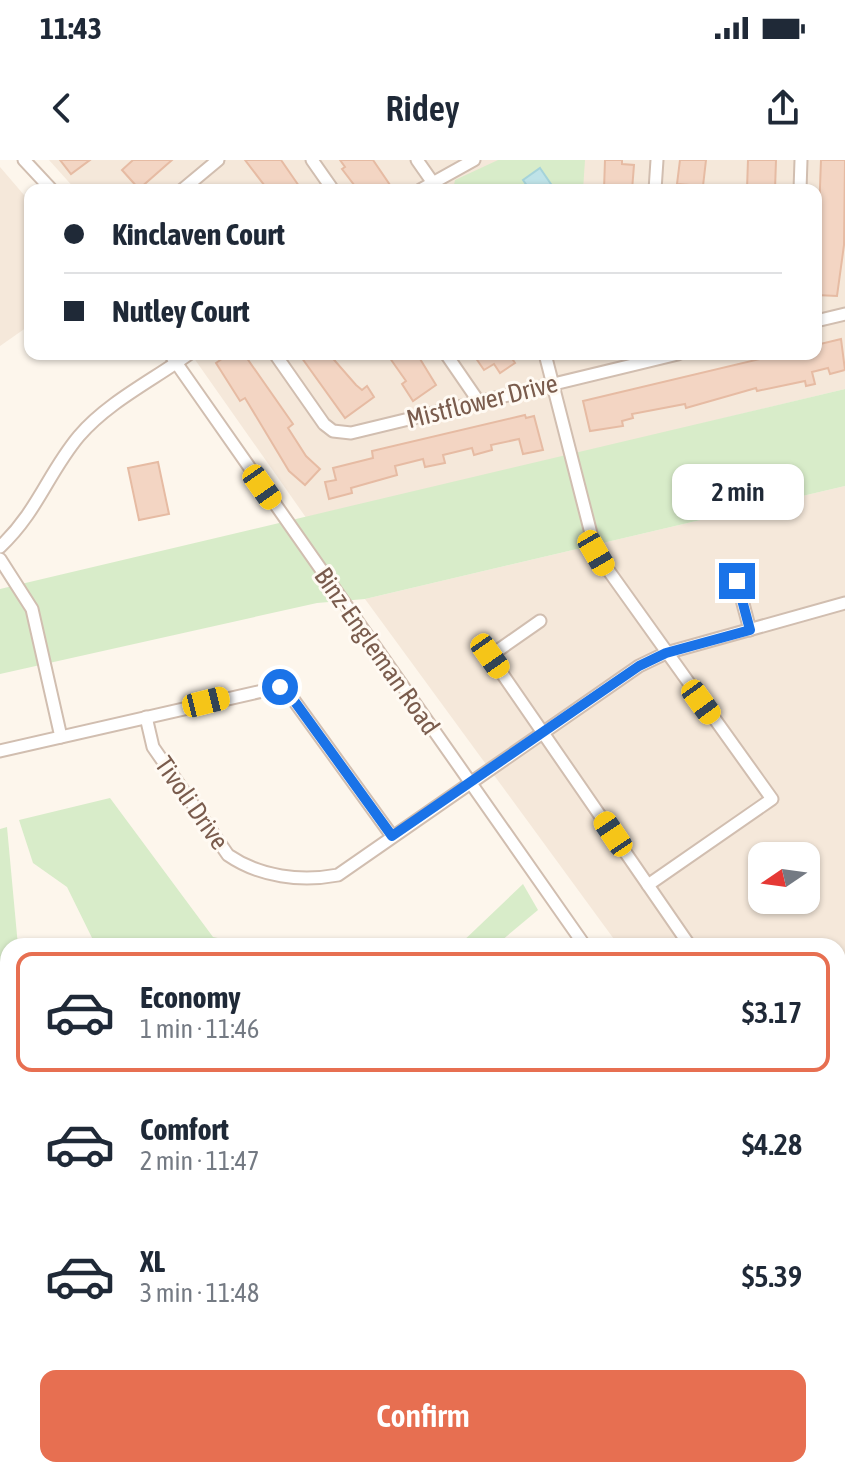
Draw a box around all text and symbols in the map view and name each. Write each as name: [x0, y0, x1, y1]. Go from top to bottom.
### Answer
text: 11:43: [40, 11, 102, 45]
icon: back: [40, 86, 84, 130]
icon: share: [761, 86, 805, 130]
text: Ridey: [385, 87, 460, 129]
text: Kinclaven Court: [112, 217, 285, 251]
text: Nutley Court: [112, 294, 250, 328]
street label: Mistflower Drive: [403, 368, 561, 434]
car: [238, 460, 286, 514]
callout: 2 min: [671, 465, 803, 521]
text: 2 min: [711, 477, 765, 507]
car: [574, 526, 618, 580]
street label: Binz-Engleman Road: [308, 562, 446, 740]
route end: [719, 563, 755, 599]
car: [466, 629, 514, 683]
route start: [262, 669, 298, 705]
car: [677, 676, 725, 728]
car: [180, 685, 232, 719]
street label: Tivoli Drive: [149, 751, 235, 855]
car: [590, 807, 636, 861]
north arrow: [748, 842, 820, 914]
map controls: [748, 842, 820, 914]
icon: car: [44, 976, 116, 1048]
text: Economy: [140, 980, 241, 1014]
text: $3.17: [742, 995, 802, 1029]
text: 1 min · 11:46: [140, 1014, 259, 1044]
icon: car: [44, 1108, 116, 1180]
text: Comfort: [140, 1112, 229, 1146]
text: $4.28: [742, 1127, 802, 1161]
text: 2 min · 11:47: [140, 1146, 259, 1176]
icon: car: [44, 1240, 116, 1312]
text: XL: [140, 1244, 165, 1278]
text: $5.39: [742, 1259, 802, 1293]
text: 3 min · 11:48: [140, 1278, 259, 1308]
button: Confirm: [40, 1370, 806, 1462]

